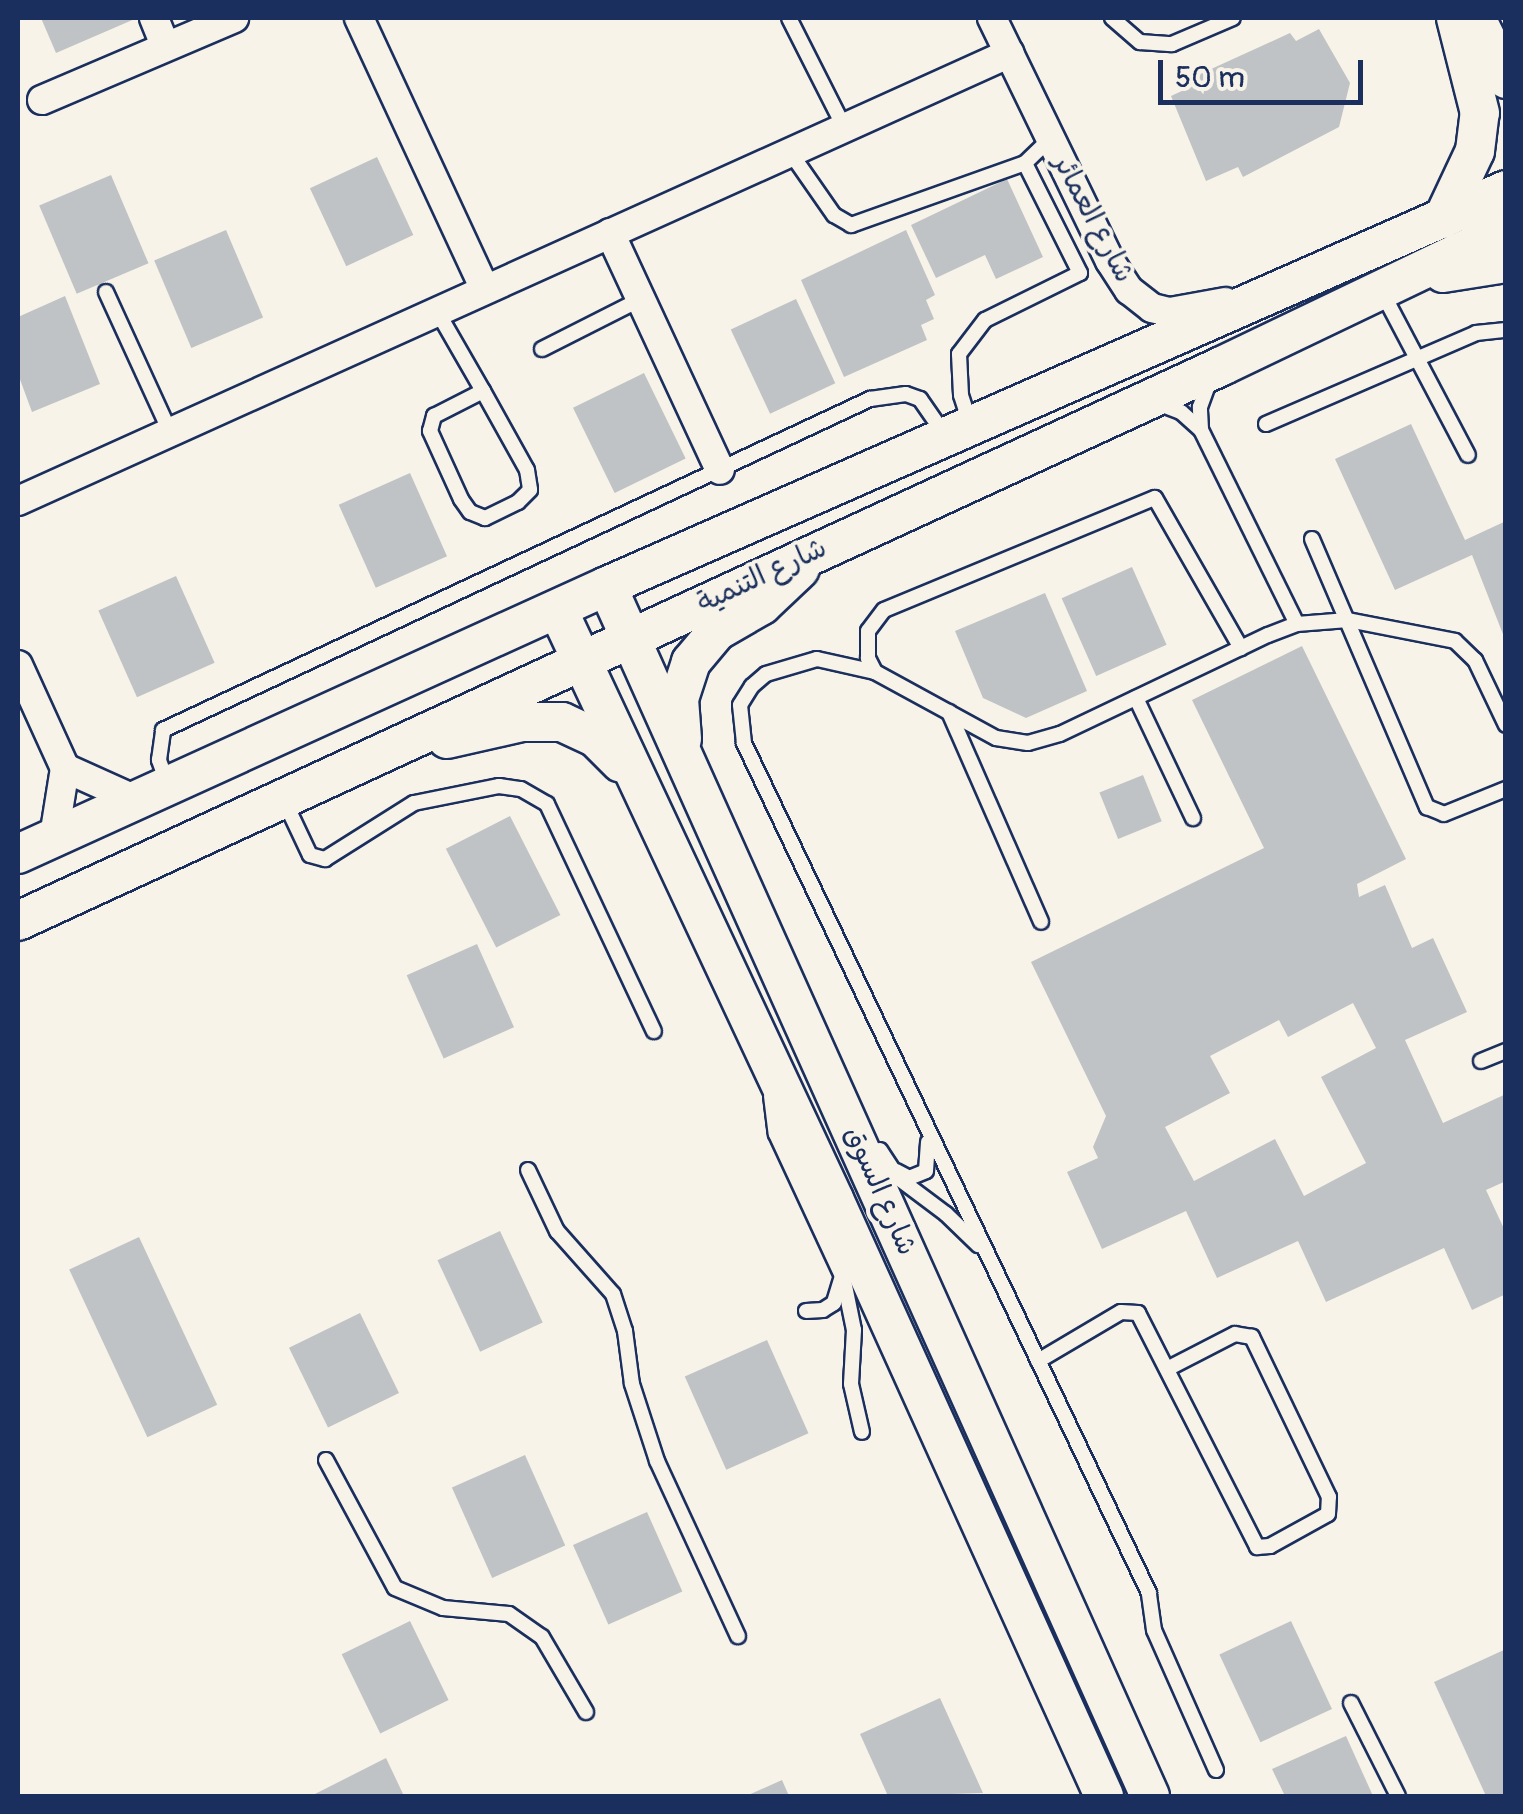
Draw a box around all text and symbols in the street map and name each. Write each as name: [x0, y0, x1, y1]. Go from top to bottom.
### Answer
scale bar: [1163, 40, 1368, 102]
text: 50 m: [1175, 59, 1245, 96]
street label: شارع العمائر: [1045, 150, 1141, 288]
street label: شارع التنمية: [692, 531, 832, 621]
street label: شارع السوق: [837, 1121, 923, 1261]

